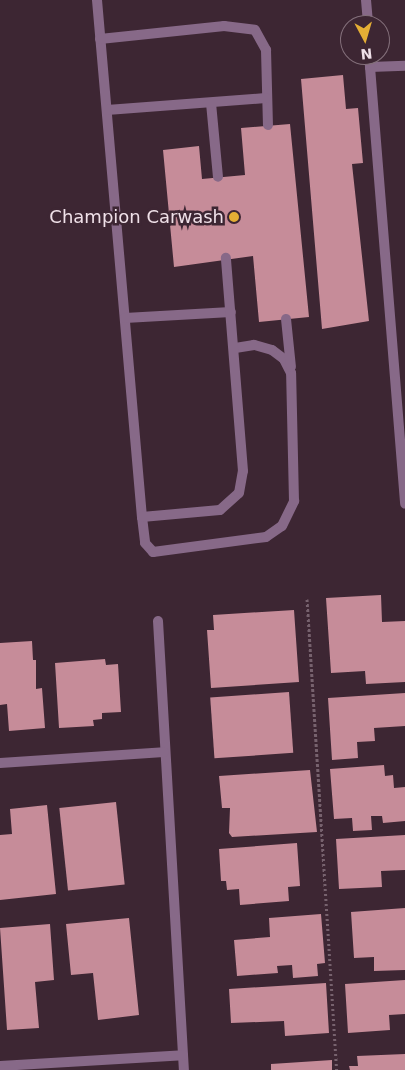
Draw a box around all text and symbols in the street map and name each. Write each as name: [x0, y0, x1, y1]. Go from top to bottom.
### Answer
north arrow: [340, 15, 390, 65]
text: N: [360, 45, 373, 62]
place label: Champion Carwash: [49, 206, 224, 228]
marker: Champion Carwash: [228, 211, 240, 223]

